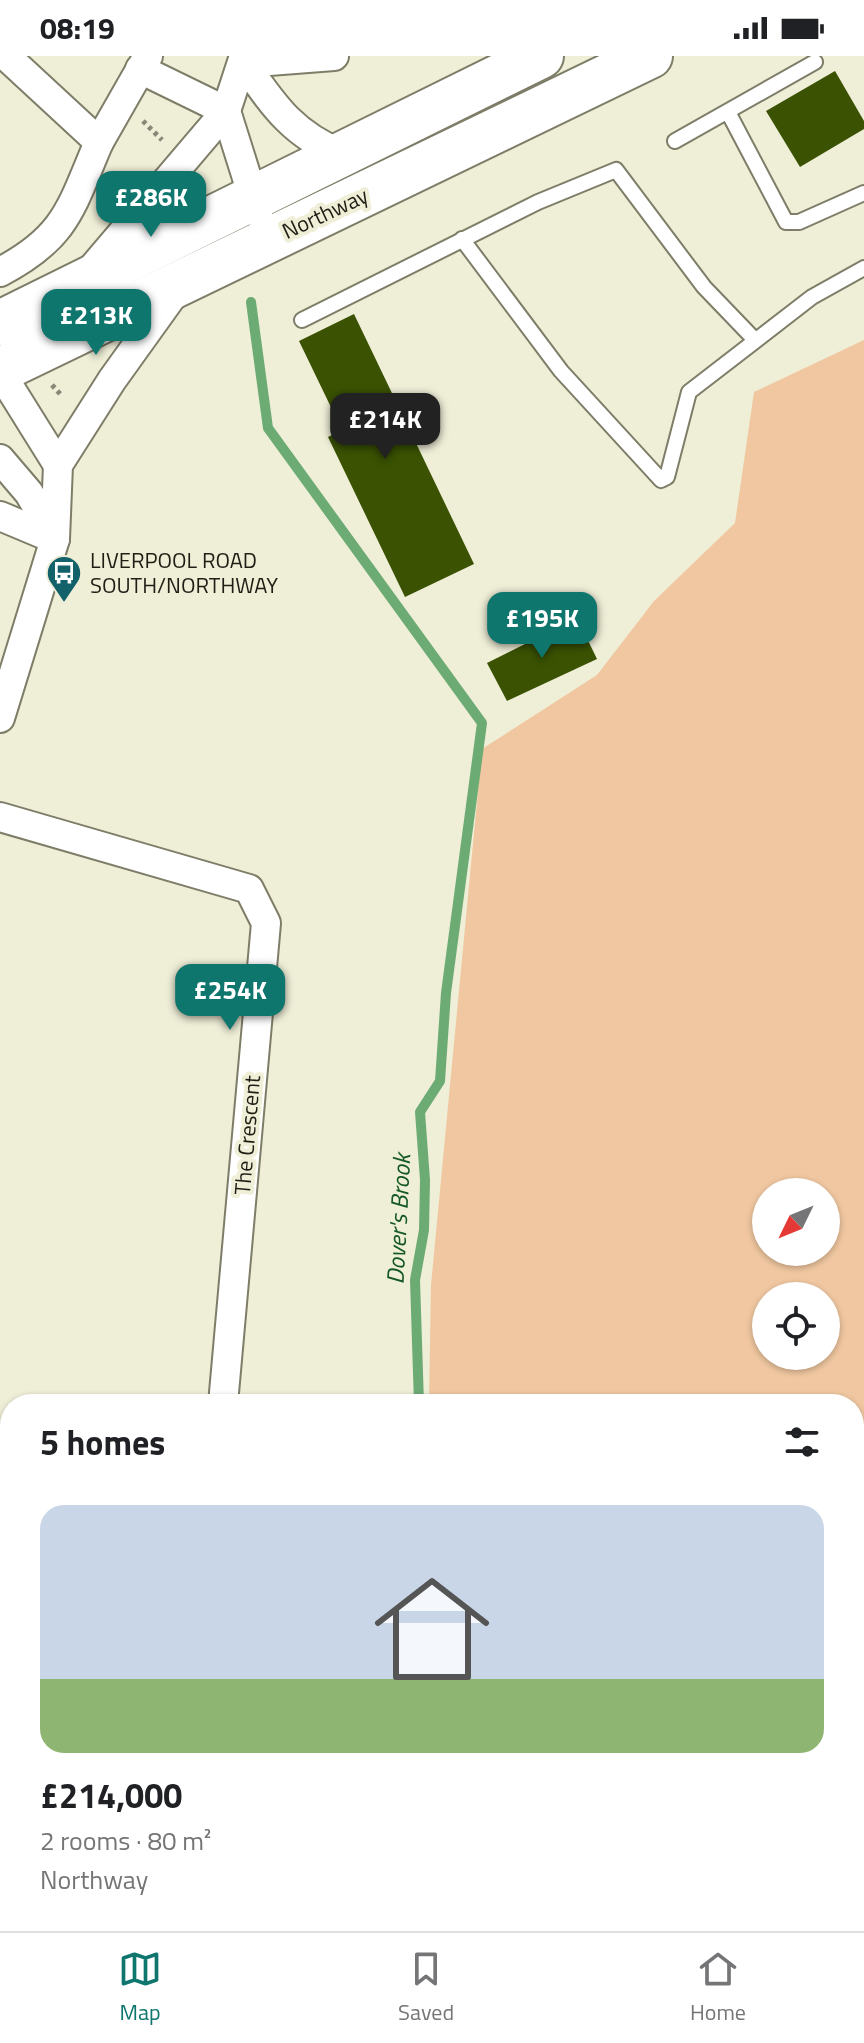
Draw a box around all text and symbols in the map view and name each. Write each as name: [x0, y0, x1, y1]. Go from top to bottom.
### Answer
text: 08:19: [40, 5, 115, 51]
pin: £286K: [95, 171, 207, 239]
text: £286K: [114, 177, 188, 216]
street label: Northway: [276, 178, 374, 248]
pin: £213K: [40, 289, 152, 357]
text: £213K: [59, 295, 133, 334]
pin: £214K: [329, 393, 441, 461]
text: £214K: [348, 399, 422, 438]
place label: LIVERPOOL ROAD SOUTH/NORTHWAY: [90, 543, 278, 602]
bus stop icon: LIVERPOOL ROAD SOUTH/NORTHWAY: [45, 554, 83, 604]
pin: £195K: [486, 592, 598, 660]
text: £195K: [505, 598, 579, 637]
pin: £254K: [174, 964, 286, 1032]
text: £254K: [193, 970, 267, 1009]
street label: The Crescent: [225, 1073, 269, 1196]
water label: Dover's Brook: [377, 1150, 420, 1285]
north arrow: [752, 1178, 840, 1266]
map controls: [752, 1178, 840, 1370]
button: locate: [752, 1282, 840, 1370]
text: 5 homes: [40, 1416, 165, 1468]
icon: filters: [780, 1420, 824, 1464]
icon: home: [360, 1557, 504, 1701]
text: £214,000: [40, 1769, 182, 1821]
text: 2 rooms · 80 m²: [40, 1821, 211, 1860]
text: Northway: [40, 1860, 148, 1899]
tab: Map: [118, 1947, 162, 2029]
tab: Saved: [398, 1947, 454, 2029]
tab: Home: [690, 1947, 746, 2029]

